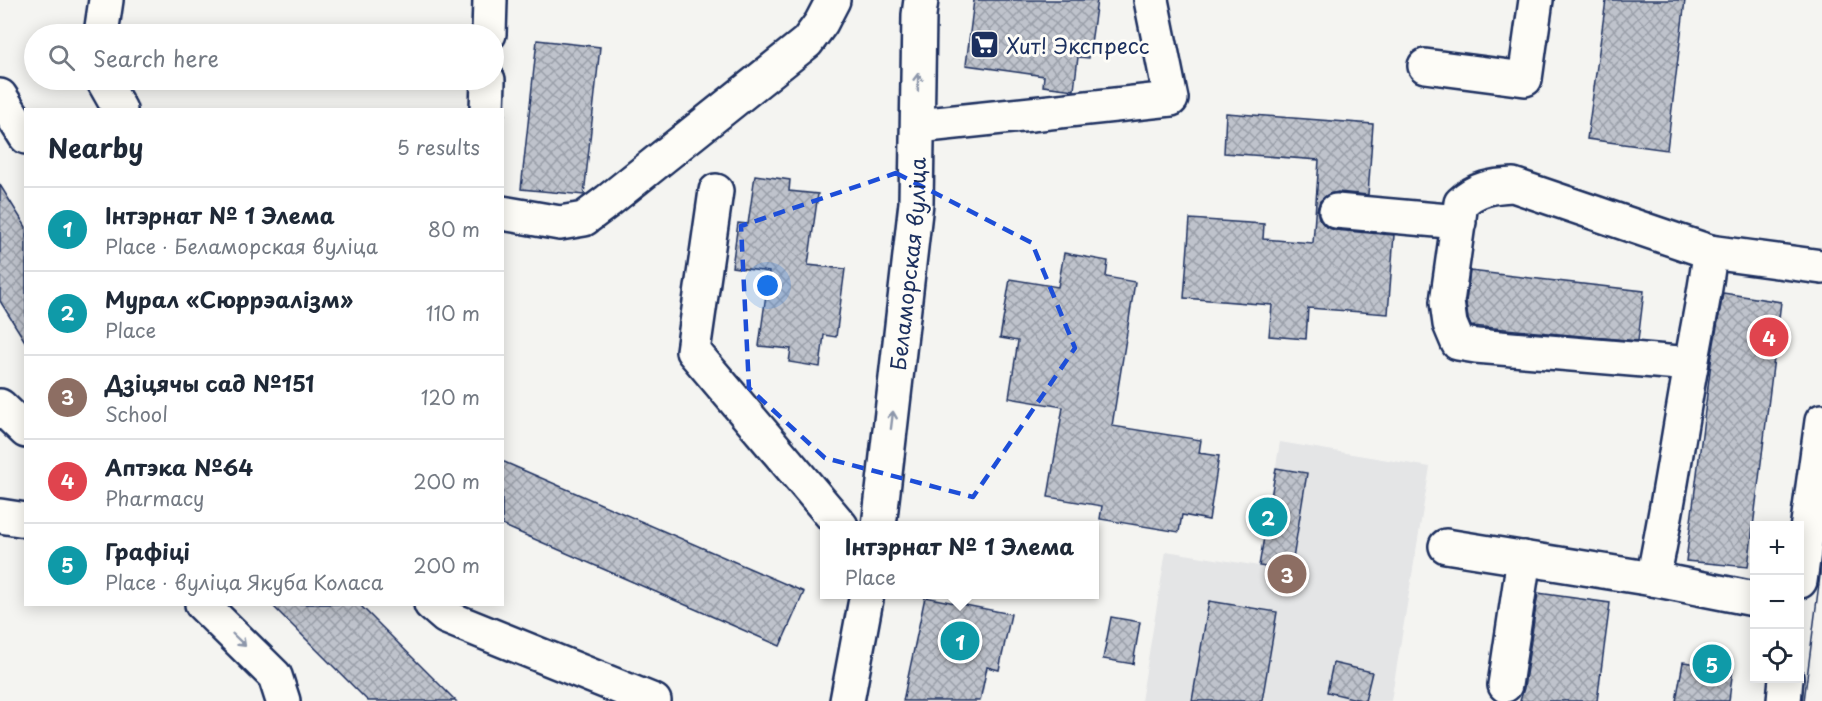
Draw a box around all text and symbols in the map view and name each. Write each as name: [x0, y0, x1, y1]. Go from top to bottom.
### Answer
search box: [24, 24, 504, 90]
supermarket icon: Хит! Экспресс: [969, 29, 1001, 61]
place label: Хит! Экспресс: [1006, 29, 1150, 61]
icon: search: [45, 41, 78, 74]
text: Search here: [93, 41, 219, 74]
one-way arrow: [912, 72, 924, 92]
text: Nearby: [48, 128, 143, 167]
text: 5 results: [397, 132, 480, 162]
street label: Беламорская вуліца: [881, 157, 933, 372]
text: Інтэрнат № 1 Элема: [105, 198, 335, 231]
text: 1: [63, 214, 72, 244]
text: 80 m: [428, 214, 480, 244]
text: Place · Беламорская вуліца: [105, 231, 378, 261]
your location: [753, 271, 782, 300]
text: Мурал «Сюррэалізм»: [105, 282, 353, 315]
text: 2: [60, 298, 75, 328]
text: 110 m: [426, 298, 480, 328]
pin: 4: [1750, 314, 1788, 360]
text: Place: [105, 315, 156, 345]
text: Дзіцячы сад №151: [105, 366, 314, 399]
text: 3: [61, 382, 74, 412]
text: 120 m: [421, 382, 480, 412]
text: School: [105, 399, 168, 429]
one-way arrow: [886, 410, 897, 430]
text: Аптэка №64: [105, 450, 253, 483]
text: 4: [61, 466, 74, 496]
text: 200 m: [413, 466, 480, 496]
text: Pharmacy: [105, 483, 205, 513]
pin: 2: [1248, 494, 1288, 540]
popup: [820, 521, 1099, 599]
map controls: [1750, 521, 1804, 683]
button: +: [1750, 521, 1804, 575]
text: Інтэрнат № 1 Элема: [845, 529, 1074, 562]
text: Графіці: [105, 534, 190, 567]
text: 5: [61, 550, 74, 580]
text: 200 m: [413, 550, 480, 580]
pin: 3: [1268, 552, 1306, 596]
text: Place: [845, 562, 896, 592]
text: Place · вуліца Якуба Коласа: [105, 567, 383, 597]
button: −: [1750, 575, 1804, 629]
pin: 1: [940, 618, 980, 664]
button: locate: [1750, 629, 1804, 683]
one-way arrow: [231, 633, 246, 647]
pin: 5: [1692, 642, 1732, 686]

